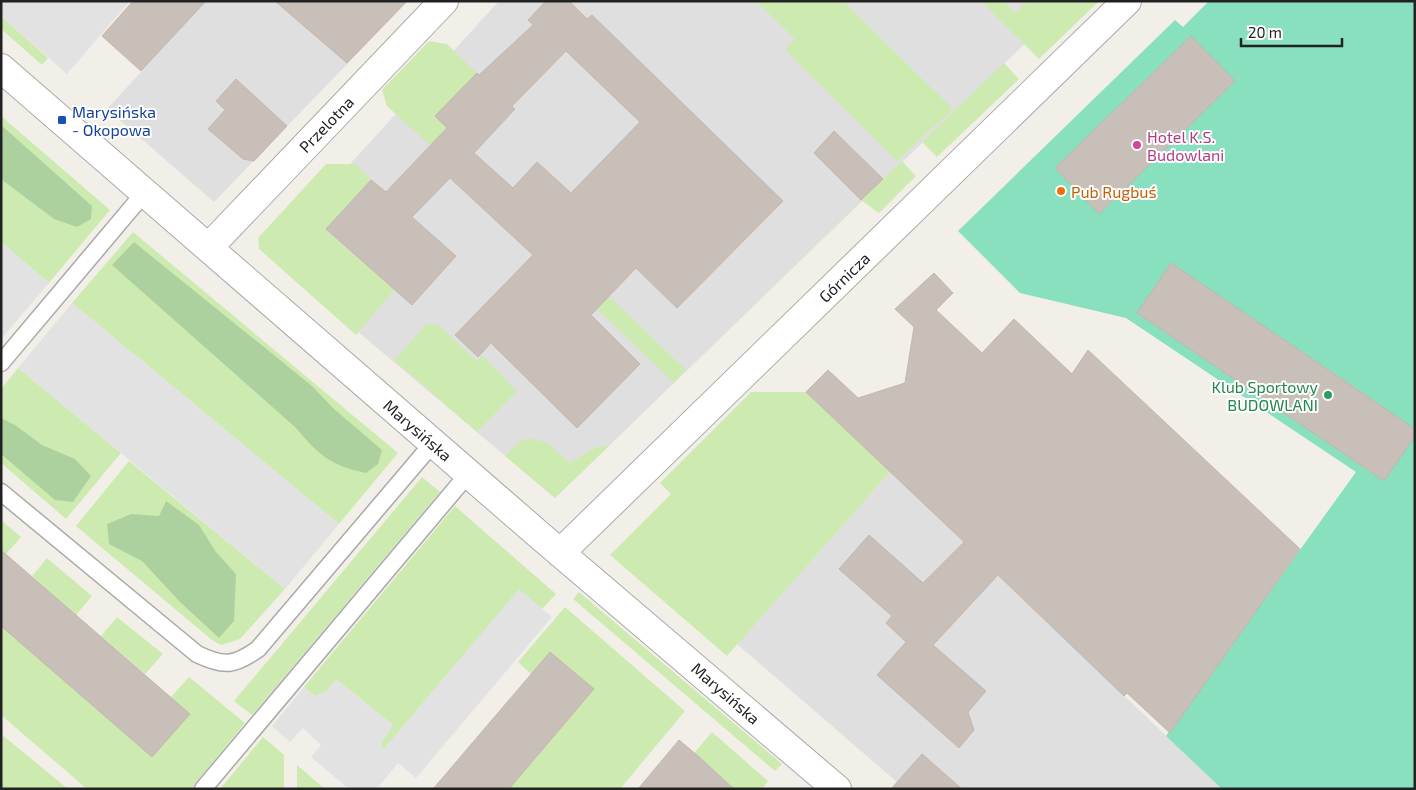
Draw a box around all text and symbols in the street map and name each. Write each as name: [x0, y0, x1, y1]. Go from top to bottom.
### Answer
scale bar: [1241, 15, 1342, 47]
text: 20 m: [1248, 23, 1282, 41]
street label: Przelotna: [295, 92, 357, 156]
place label: Marysińska - Okopowa: [72, 102, 156, 139]
marker: Marysińska - Okopowa: [56, 114, 68, 126]
place label: Hotel K.S. Budowlani: [1147, 127, 1224, 164]
marker: Hotel K.S. Budowlani: [1131, 139, 1143, 151]
place label: Pub Rugbuś: [1071, 182, 1157, 201]
marker: Pub Rugbuś: [1055, 185, 1067, 197]
street label: Górnicza: [815, 248, 873, 306]
place label: Klub Sportowy BUDOWLANI: [1211, 377, 1319, 414]
marker: Klub Sportowy BUDOWLANI: [1322, 389, 1334, 401]
street label: Marysińska: [380, 395, 456, 465]
street label: Marysińska: [688, 658, 764, 728]

